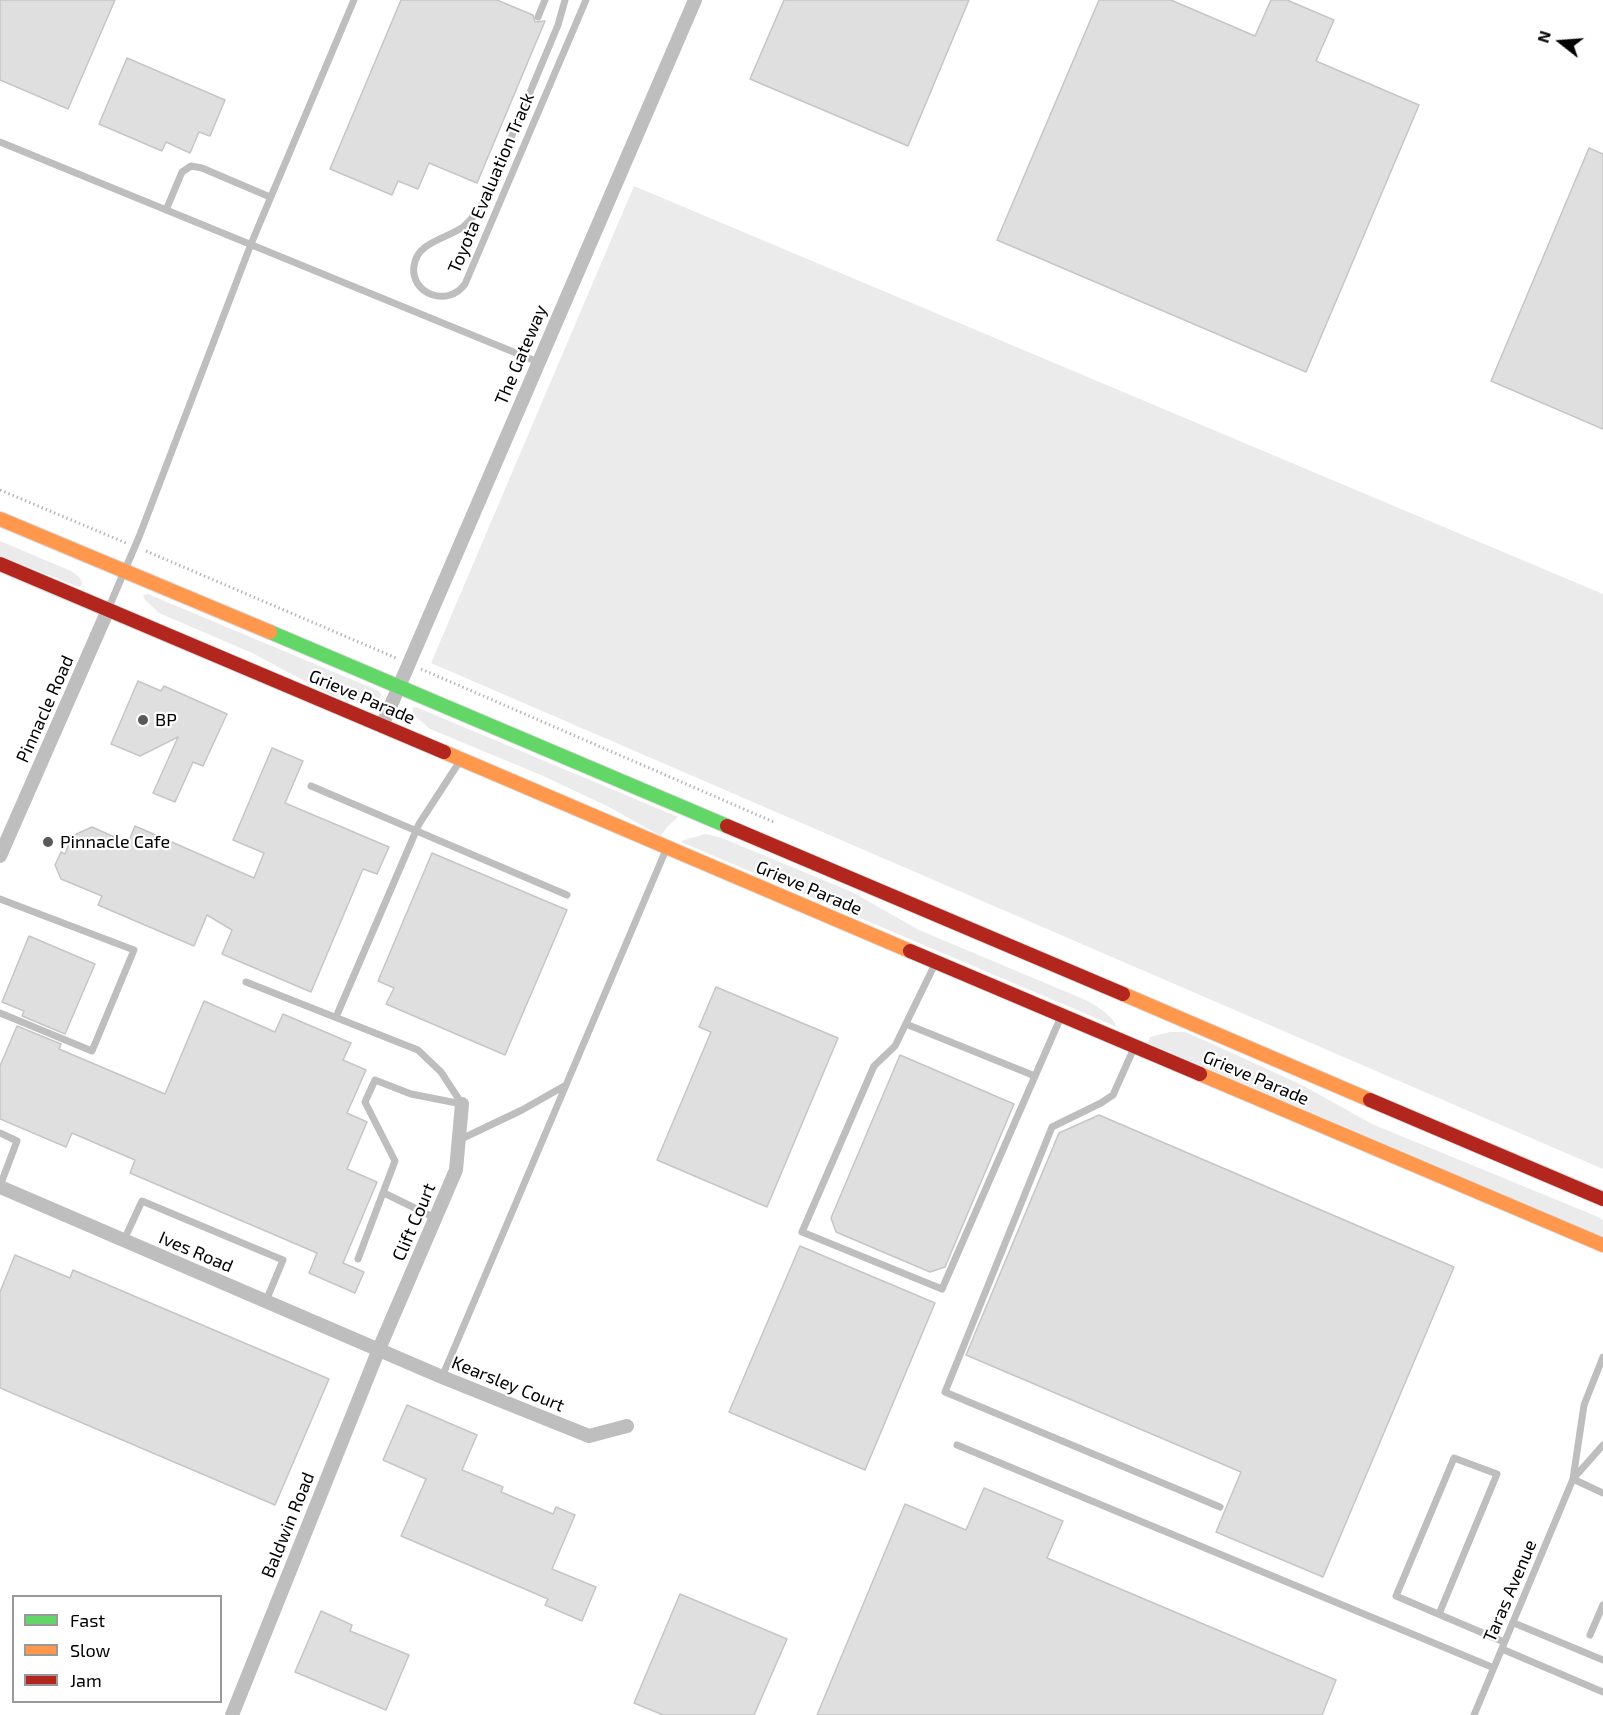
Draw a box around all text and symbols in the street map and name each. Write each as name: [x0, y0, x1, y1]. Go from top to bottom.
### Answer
north arrow: [1531, 12, 1591, 72]
text: N: [1533, 28, 1554, 45]
street label: Toyota Evaluation Track: [443, 90, 539, 276]
street label: The Gateway: [490, 302, 552, 408]
street label: Pinnacle Road: [12, 652, 78, 766]
street label: Grieve Parade: [306, 665, 418, 729]
place label: BP: [155, 709, 177, 731]
marker: BP: [136, 713, 150, 727]
place label: Pinnacle Cafe: [60, 831, 170, 853]
marker: Pinnacle Cafe: [41, 835, 55, 849]
street label: Grieve Parade: [753, 856, 865, 920]
street label: Grieve Parade: [1200, 1046, 1312, 1110]
street label: Clift Court: [388, 1180, 440, 1264]
street label: Ives Road: [156, 1227, 236, 1277]
street label: Kearsley Court: [448, 1352, 568, 1416]
street label: Baldwin Road: [257, 1469, 319, 1581]
street label: Taras Avenue: [1479, 1537, 1541, 1645]
legend: [12, 1595, 222, 1703]
text: Fast: [70, 1609, 105, 1631]
text: Slow: [70, 1639, 110, 1661]
text: Jam: [70, 1669, 102, 1691]

